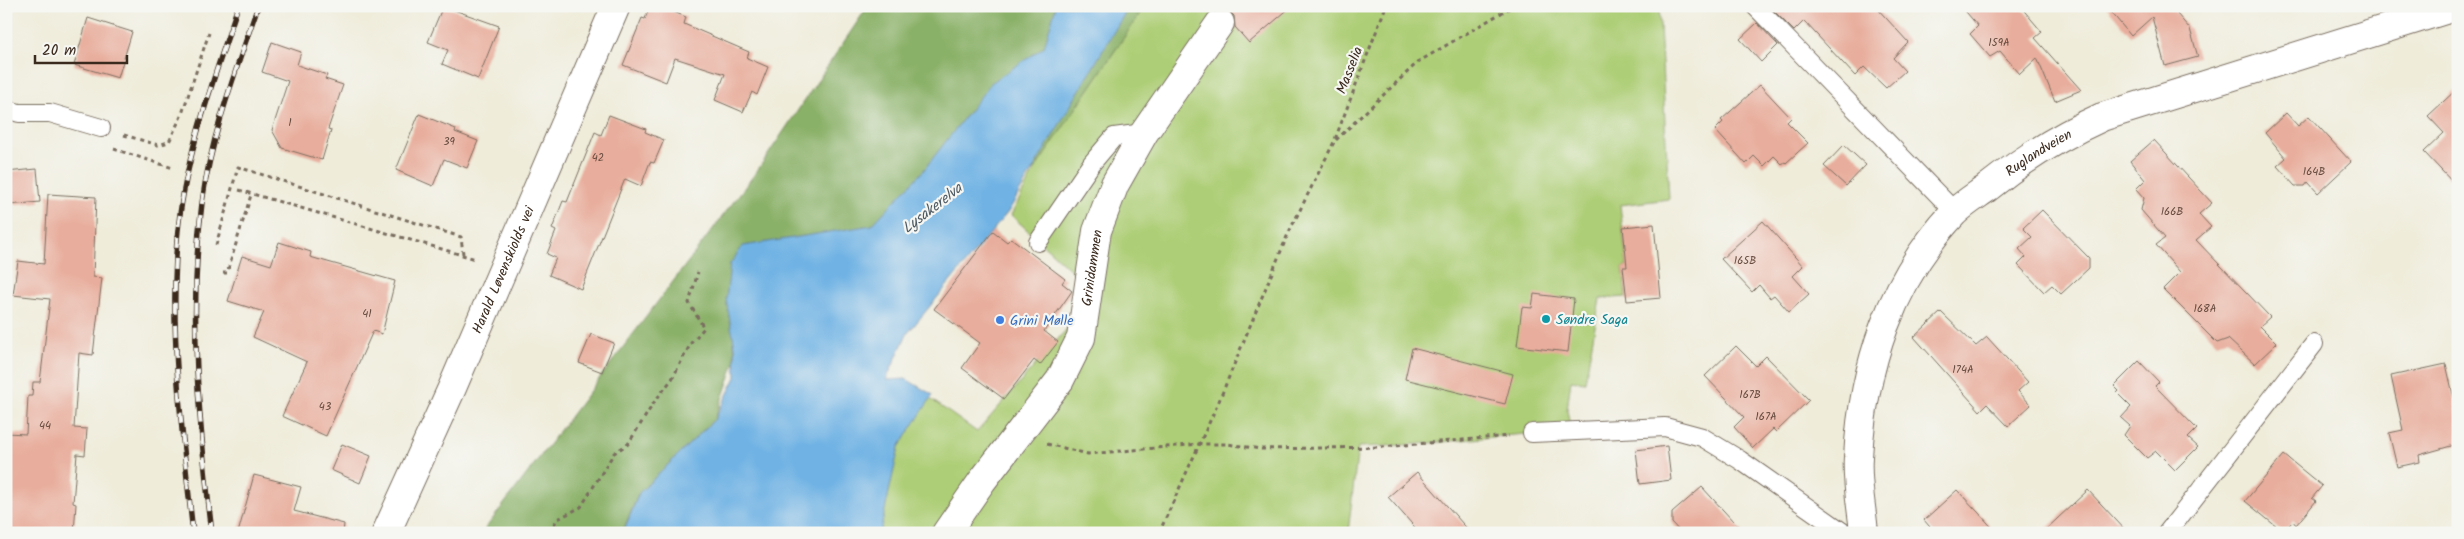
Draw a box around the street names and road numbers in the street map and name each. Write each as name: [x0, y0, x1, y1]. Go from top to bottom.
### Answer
street label: Masselia: [1331, 43, 1369, 97]
street label: Ruglandveien: [2001, 124, 2076, 183]
street label: Harald Løvenskiolds vei: [467, 202, 541, 337]
street label: Grinidammen: [1076, 228, 1109, 307]

